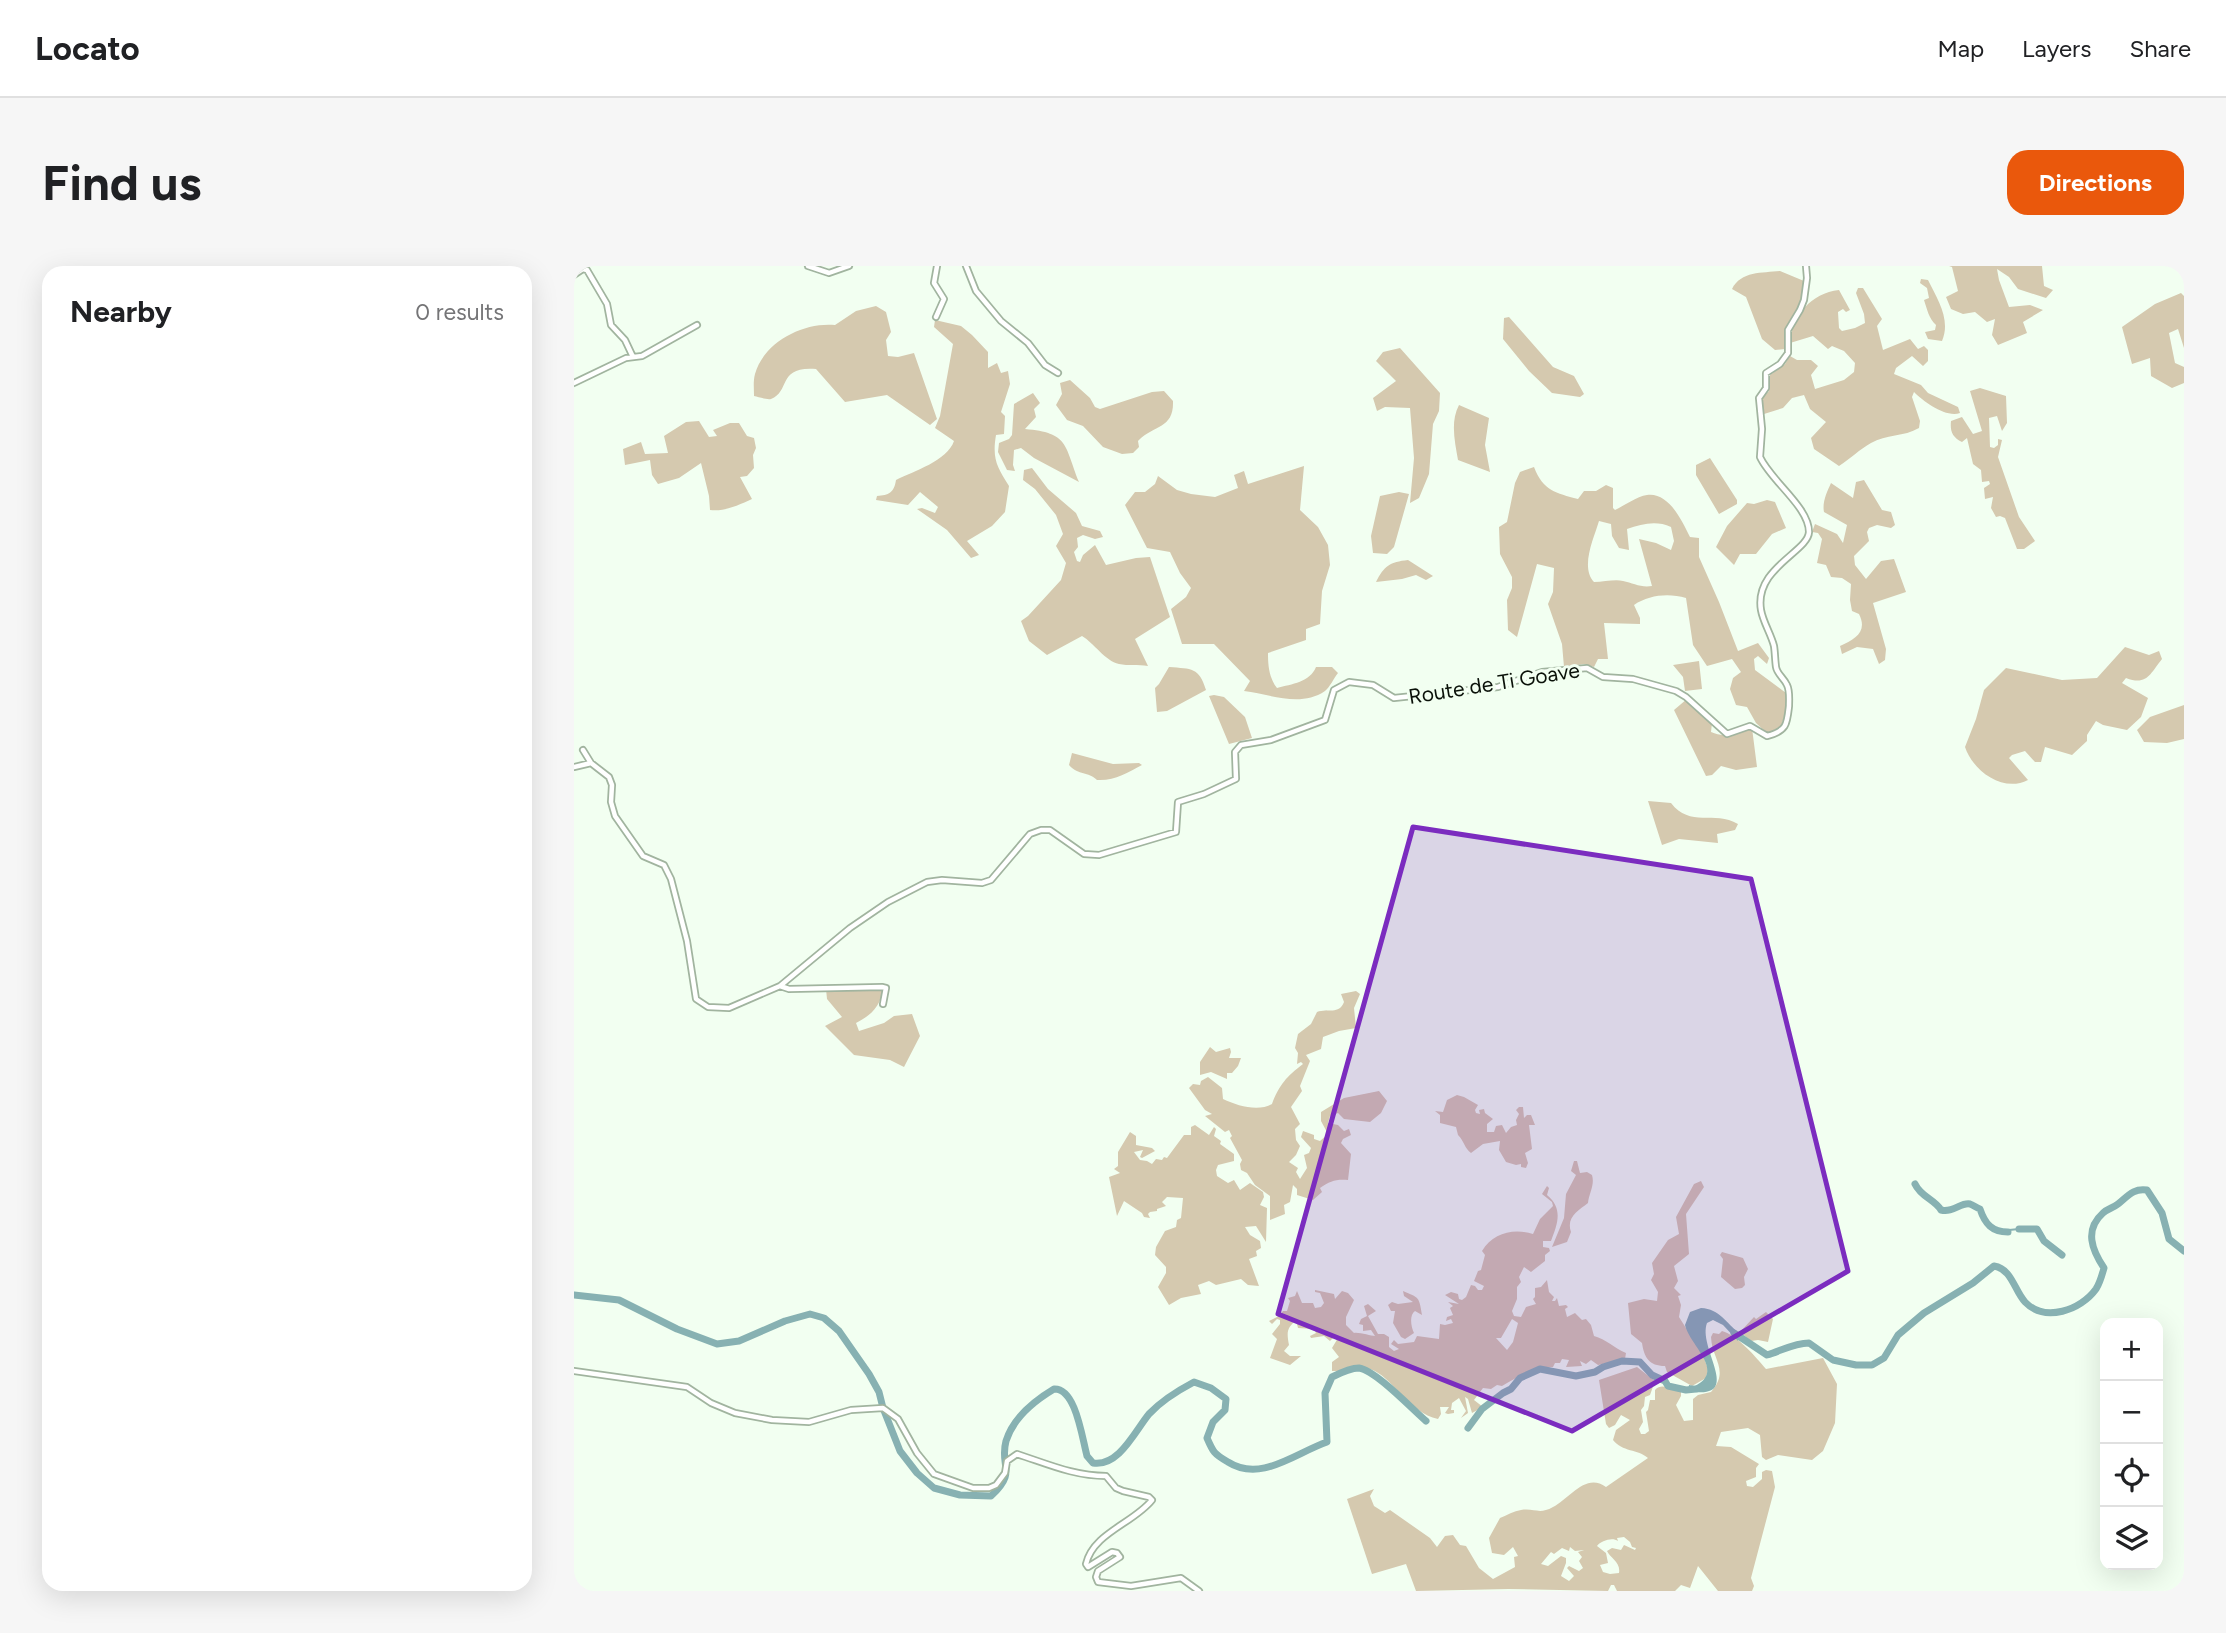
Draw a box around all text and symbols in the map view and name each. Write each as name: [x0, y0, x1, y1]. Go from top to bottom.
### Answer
text: Locato: [35, 29, 140, 68]
text: Map: [1937, 34, 1984, 63]
text: Layers: [2022, 34, 2091, 63]
text: Share: [2129, 34, 2191, 63]
button: Directions: [2007, 150, 2184, 215]
text: Find us: [42, 153, 201, 212]
text: Nearby: [70, 293, 172, 330]
text: 0 results: [415, 298, 504, 326]
street label: Route de Ti Goave: [1407, 657, 1581, 709]
map controls: [2100, 1318, 2163, 1570]
button: +: [2100, 1318, 2163, 1381]
button: −: [2100, 1381, 2163, 1444]
button: locate: [2100, 1444, 2163, 1507]
button: layers: [2100, 1507, 2163, 1570]

